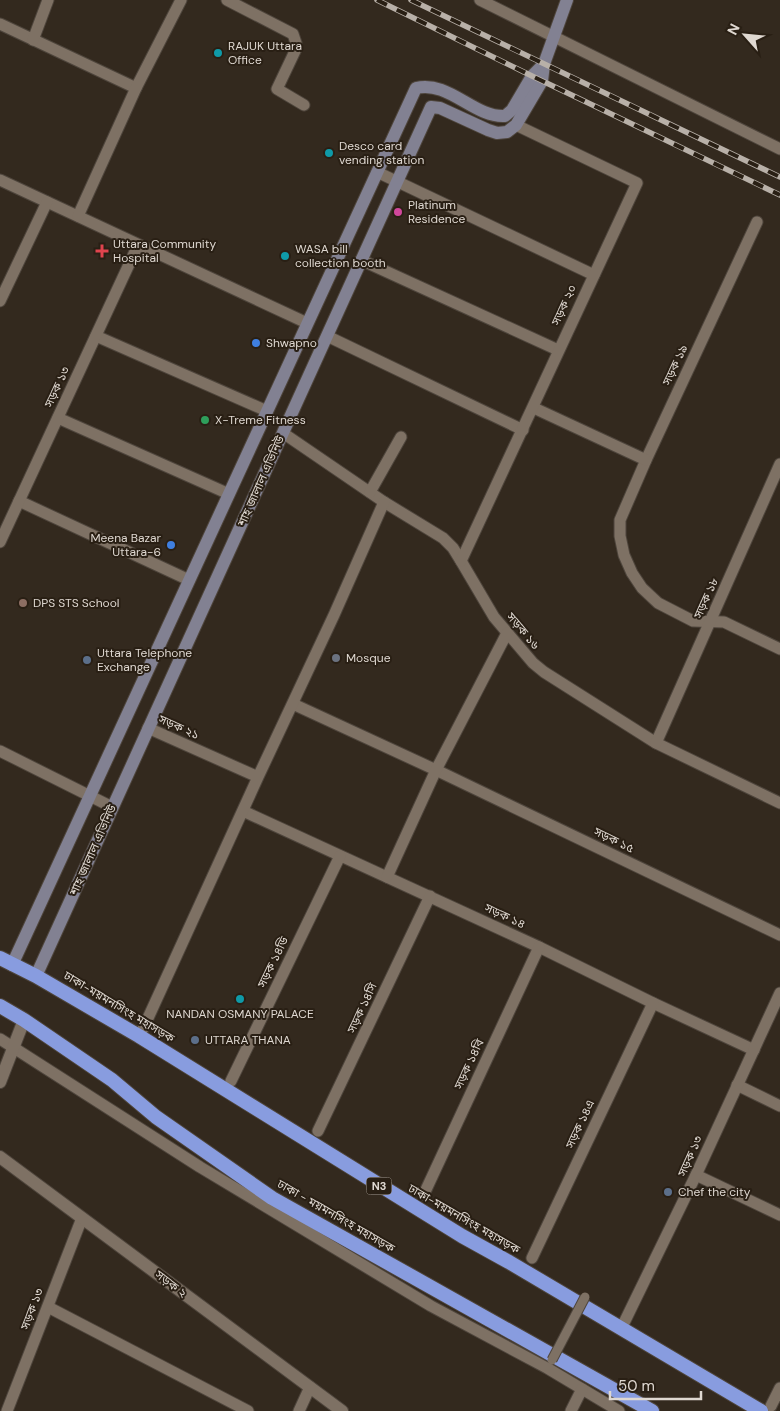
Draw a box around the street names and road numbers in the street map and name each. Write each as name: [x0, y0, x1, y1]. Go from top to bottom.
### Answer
street label: সড়ক ২০: [547, 282, 580, 329]
street label: সড়ক ১৯: [658, 342, 691, 389]
street label: সড়ক ১৩: [40, 364, 73, 411]
street label: শাহ জালাল এভিনিউ: [233, 433, 288, 530]
street label: সড়ক ১৮: [690, 575, 722, 622]
street label: সড়ক ১৬: [502, 609, 543, 653]
street label: সড়ক ২১: [155, 711, 202, 743]
street label: শাহ জালাল এভিনিউ: [65, 802, 120, 899]
street label: সড়ক ১৫: [590, 823, 637, 857]
street label: সড়ক ১৪: [481, 899, 528, 932]
street label: সড়ক ১৪ডি: [253, 933, 292, 991]
street label: ঢাকা-ময়মনসিংহ মহাসড়ক: [60, 967, 178, 1047]
street label: সড়ক ১৪সি: [343, 980, 381, 1037]
street label: সড়ক ১৪বি: [450, 1036, 488, 1093]
street label: সড়ক ১৪এ: [561, 1097, 598, 1152]
street label: সড়ক ১৩: [674, 1133, 706, 1180]
street label: ঢাকা - ময়মনসিংহ মহাসড়ক: [273, 1175, 398, 1256]
road number: N3: [366, 1178, 392, 1194]
street label: ঢাকা-ময়মনসিংহ মহাসড়ক: [404, 1180, 523, 1258]
street label: সড়ক ২: [151, 1266, 190, 1301]
street label: সড়ক ১৩: [16, 1286, 47, 1333]

